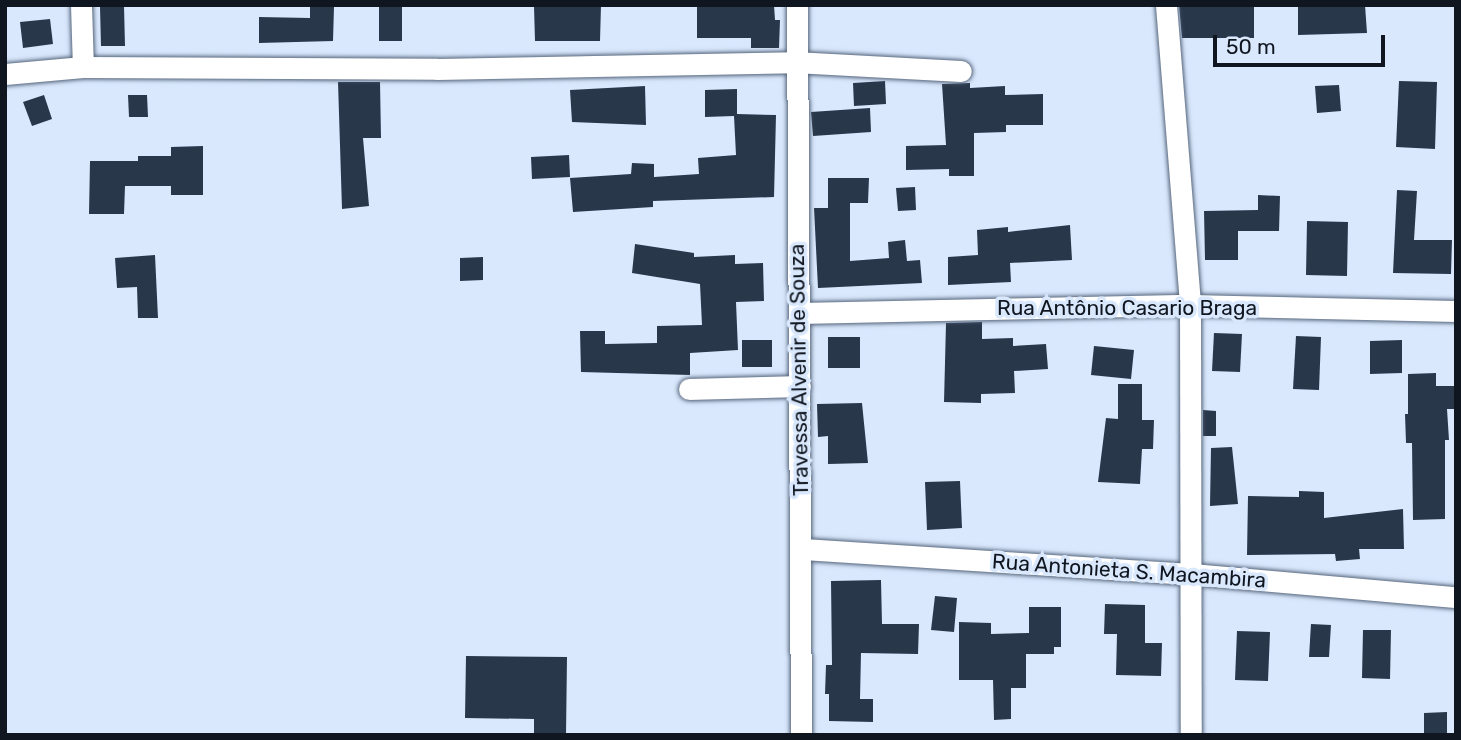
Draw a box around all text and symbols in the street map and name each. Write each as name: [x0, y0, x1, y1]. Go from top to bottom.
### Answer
scale bar: [1216, 21, 1388, 65]
text: 50 m: [1226, 34, 1276, 59]
street label: Travessa Alvenir de Souza: [784, 243, 814, 497]
street label: Rua Antônio Casario Braga: [997, 295, 1257, 321]
street label: Rua Antonieta S. Macambira: [991, 549, 1267, 593]

